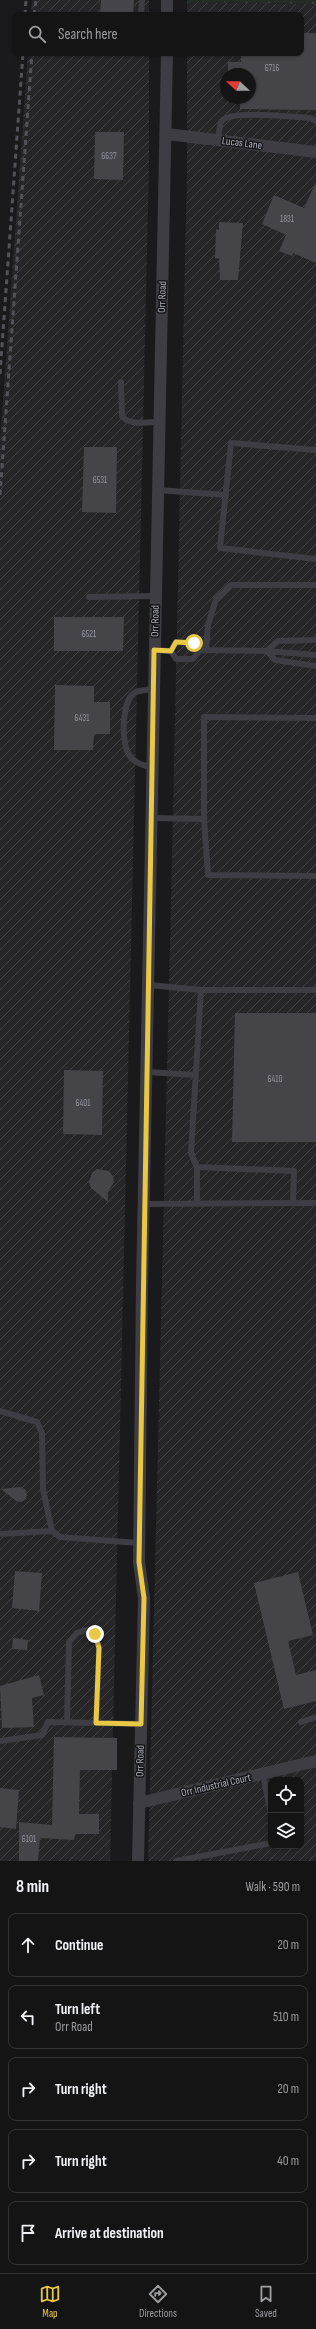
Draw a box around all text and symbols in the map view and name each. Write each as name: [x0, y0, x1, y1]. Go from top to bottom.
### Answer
search box: [12, 12, 304, 56]
icon: search: [26, 23, 48, 45]
text: Search here: [58, 25, 118, 44]
house number: 6716: [265, 63, 279, 74]
north arrow: [220, 68, 256, 104]
street label: Lucas Lane: [221, 134, 263, 152]
house number: 6637: [101, 151, 117, 162]
house number: 1831: [280, 214, 295, 225]
street label: Orr Road: [155, 280, 169, 313]
house number: 6531: [93, 475, 108, 486]
street label: Orr Road: [148, 605, 162, 637]
house number: 6521: [82, 629, 97, 640]
route start: [185, 634, 203, 652]
house number: 6431: [75, 713, 90, 724]
house number: 6410: [267, 1074, 283, 1085]
house number: 6401: [75, 1098, 91, 1109]
route end: [86, 1625, 104, 1643]
street label: Orr Road: [133, 1745, 147, 1777]
street label: Orr Industrial Court: [180, 1771, 253, 1799]
map controls: [268, 1777, 304, 1849]
button: locate: [268, 1777, 304, 1813]
button: layers: [268, 1813, 304, 1849]
house number: 6101: [22, 1834, 37, 1845]
text: 8 min: [16, 1877, 49, 1897]
text: Walk · 590 m: [246, 1879, 300, 1895]
icon: ahead: [17, 1934, 39, 1956]
text: Continue: [55, 1936, 104, 1955]
text: 20 m: [277, 1937, 299, 1953]
text: Turn left: [55, 2000, 100, 2019]
icon: left: [17, 2006, 39, 2028]
text: 510 m: [273, 2009, 299, 2025]
text: Orr Road: [55, 2019, 93, 2035]
icon: right: [17, 2078, 39, 2100]
text: Turn right: [55, 2080, 107, 2099]
text: 20 m: [277, 2081, 299, 2097]
icon: right: [17, 2150, 39, 2172]
text: Turn right: [55, 2152, 107, 2171]
text: 40 m: [277, 2153, 299, 2169]
icon: arrive: [17, 2222, 39, 2244]
text: Arrive at destination: [55, 2224, 164, 2243]
tab: Map: [39, 2283, 61, 2320]
tab: Directions: [139, 2283, 177, 2320]
tab: Saved: [255, 2283, 277, 2320]

